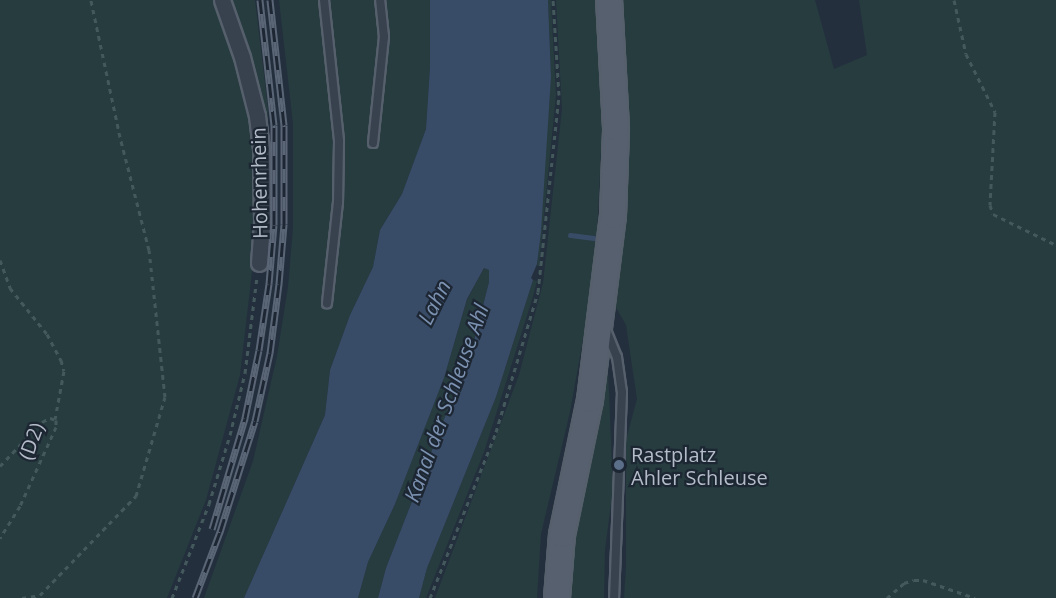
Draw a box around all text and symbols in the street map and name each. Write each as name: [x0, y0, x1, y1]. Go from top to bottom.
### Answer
street label: Hohenrhein: [246, 127, 272, 239]
water label: Lahn: [412, 276, 456, 328]
water label: Kanal der Schleuse Ahl: [398, 301, 494, 505]
street label: (D2): [13, 419, 49, 463]
place label: Rastplatz Ahler Schleuse: [631, 442, 768, 489]
marker: Rastplatz Ahler Schleuse: [612, 458, 626, 472]

